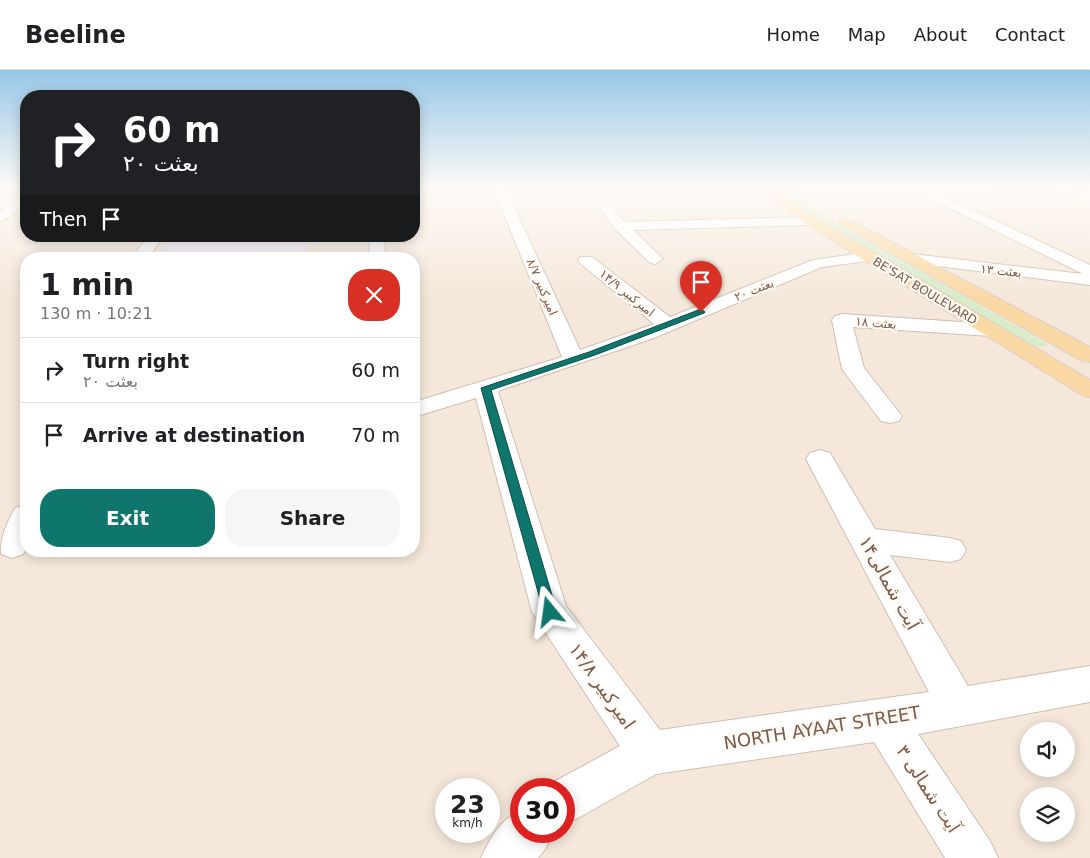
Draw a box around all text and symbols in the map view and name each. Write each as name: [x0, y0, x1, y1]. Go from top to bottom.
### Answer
text: Beeline: [25, 21, 126, 49]
text: Home: [767, 24, 820, 45]
text: Map: [848, 24, 886, 45]
text: About: [914, 24, 967, 45]
text: Contact: [995, 24, 1065, 45]
icon: right: [40, 110, 105, 175]
text: 60 m: [123, 110, 220, 150]
text: بعثت ۲۰: [123, 151, 199, 176]
icon: arrive: [97, 205, 125, 233]
text: Then: [40, 208, 87, 230]
street label: BE'SAT BOULEVARD: [870, 254, 980, 328]
street label: امیرکبیر ۸/۷: [523, 256, 560, 318]
pin: [680, 261, 722, 312]
street label: بعثت ۱۳: [980, 262, 1022, 280]
text: 1 min: [40, 267, 134, 302]
street label: امیرکبیر ۱۴/۹: [596, 267, 657, 320]
icon: arrive: [687, 268, 715, 296]
button: close: [348, 269, 400, 321]
street label: بعثت ۲۰: [732, 276, 776, 304]
text: 130 m · 10:21: [40, 304, 153, 323]
street label: بعثت ۱۸: [855, 314, 897, 332]
text: Turn right: [83, 350, 189, 372]
icon: right: [40, 356, 68, 384]
text: 60 m: [351, 359, 400, 381]
text: بعثت ۲۰: [83, 372, 138, 391]
icon: arrive: [40, 421, 68, 449]
text: Arrive at destination: [83, 424, 305, 446]
text: 70 m: [351, 424, 400, 446]
button: Exit: [40, 489, 215, 547]
button: Share: [225, 489, 400, 547]
street label: آیت شمالی۱۴: [855, 532, 925, 634]
position arrow: [523, 585, 575, 637]
street label: امیرکبیر ۱۴/۸: [564, 639, 640, 733]
street label: NORTH AYAAT STREET: [722, 701, 923, 753]
map controls: [1020, 722, 1075, 842]
button: sound: [1020, 722, 1075, 777]
street label: آیت شمالی ۳: [892, 740, 966, 837]
speed limit sign: 30: [510, 778, 575, 843]
button: layers: [1020, 787, 1075, 842]
text: 23: [450, 790, 485, 819]
text: km/h: [452, 816, 483, 830]

